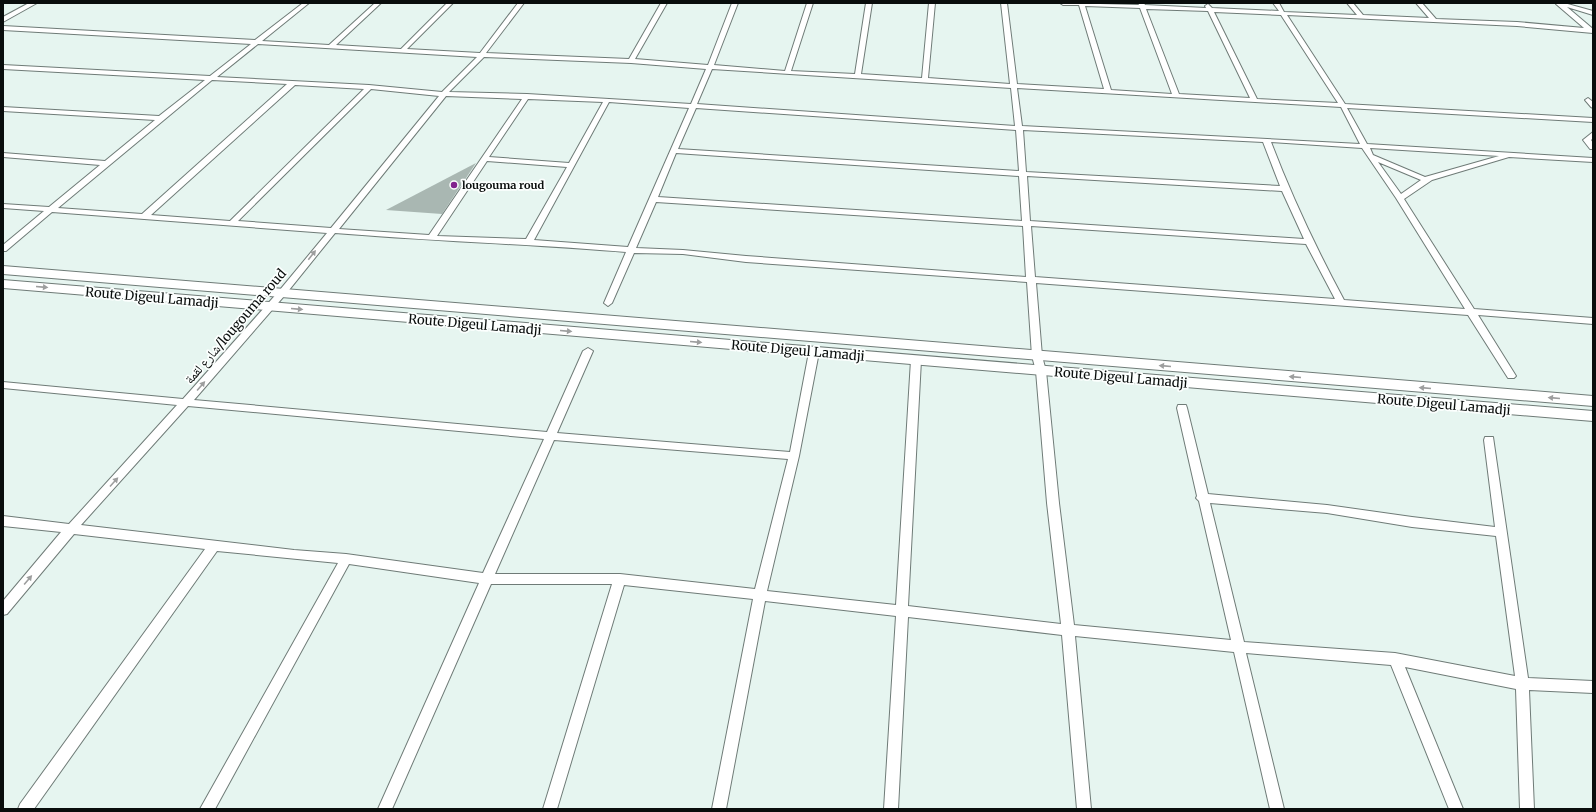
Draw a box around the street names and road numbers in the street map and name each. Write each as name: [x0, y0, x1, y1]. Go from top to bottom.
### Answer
street label: شارع لقمة/lougouma roud: [181, 265, 291, 388]
street label: Route Digeul Lamadji: [85, 283, 219, 312]
street label: Route Digeul Lamadji: [408, 310, 542, 339]
street label: Route Digeul Lamadji: [731, 336, 865, 365]
street label: Route Digeul Lamadji: [1054, 363, 1188, 392]
street label: Route Digeul Lamadji: [1377, 390, 1511, 419]

